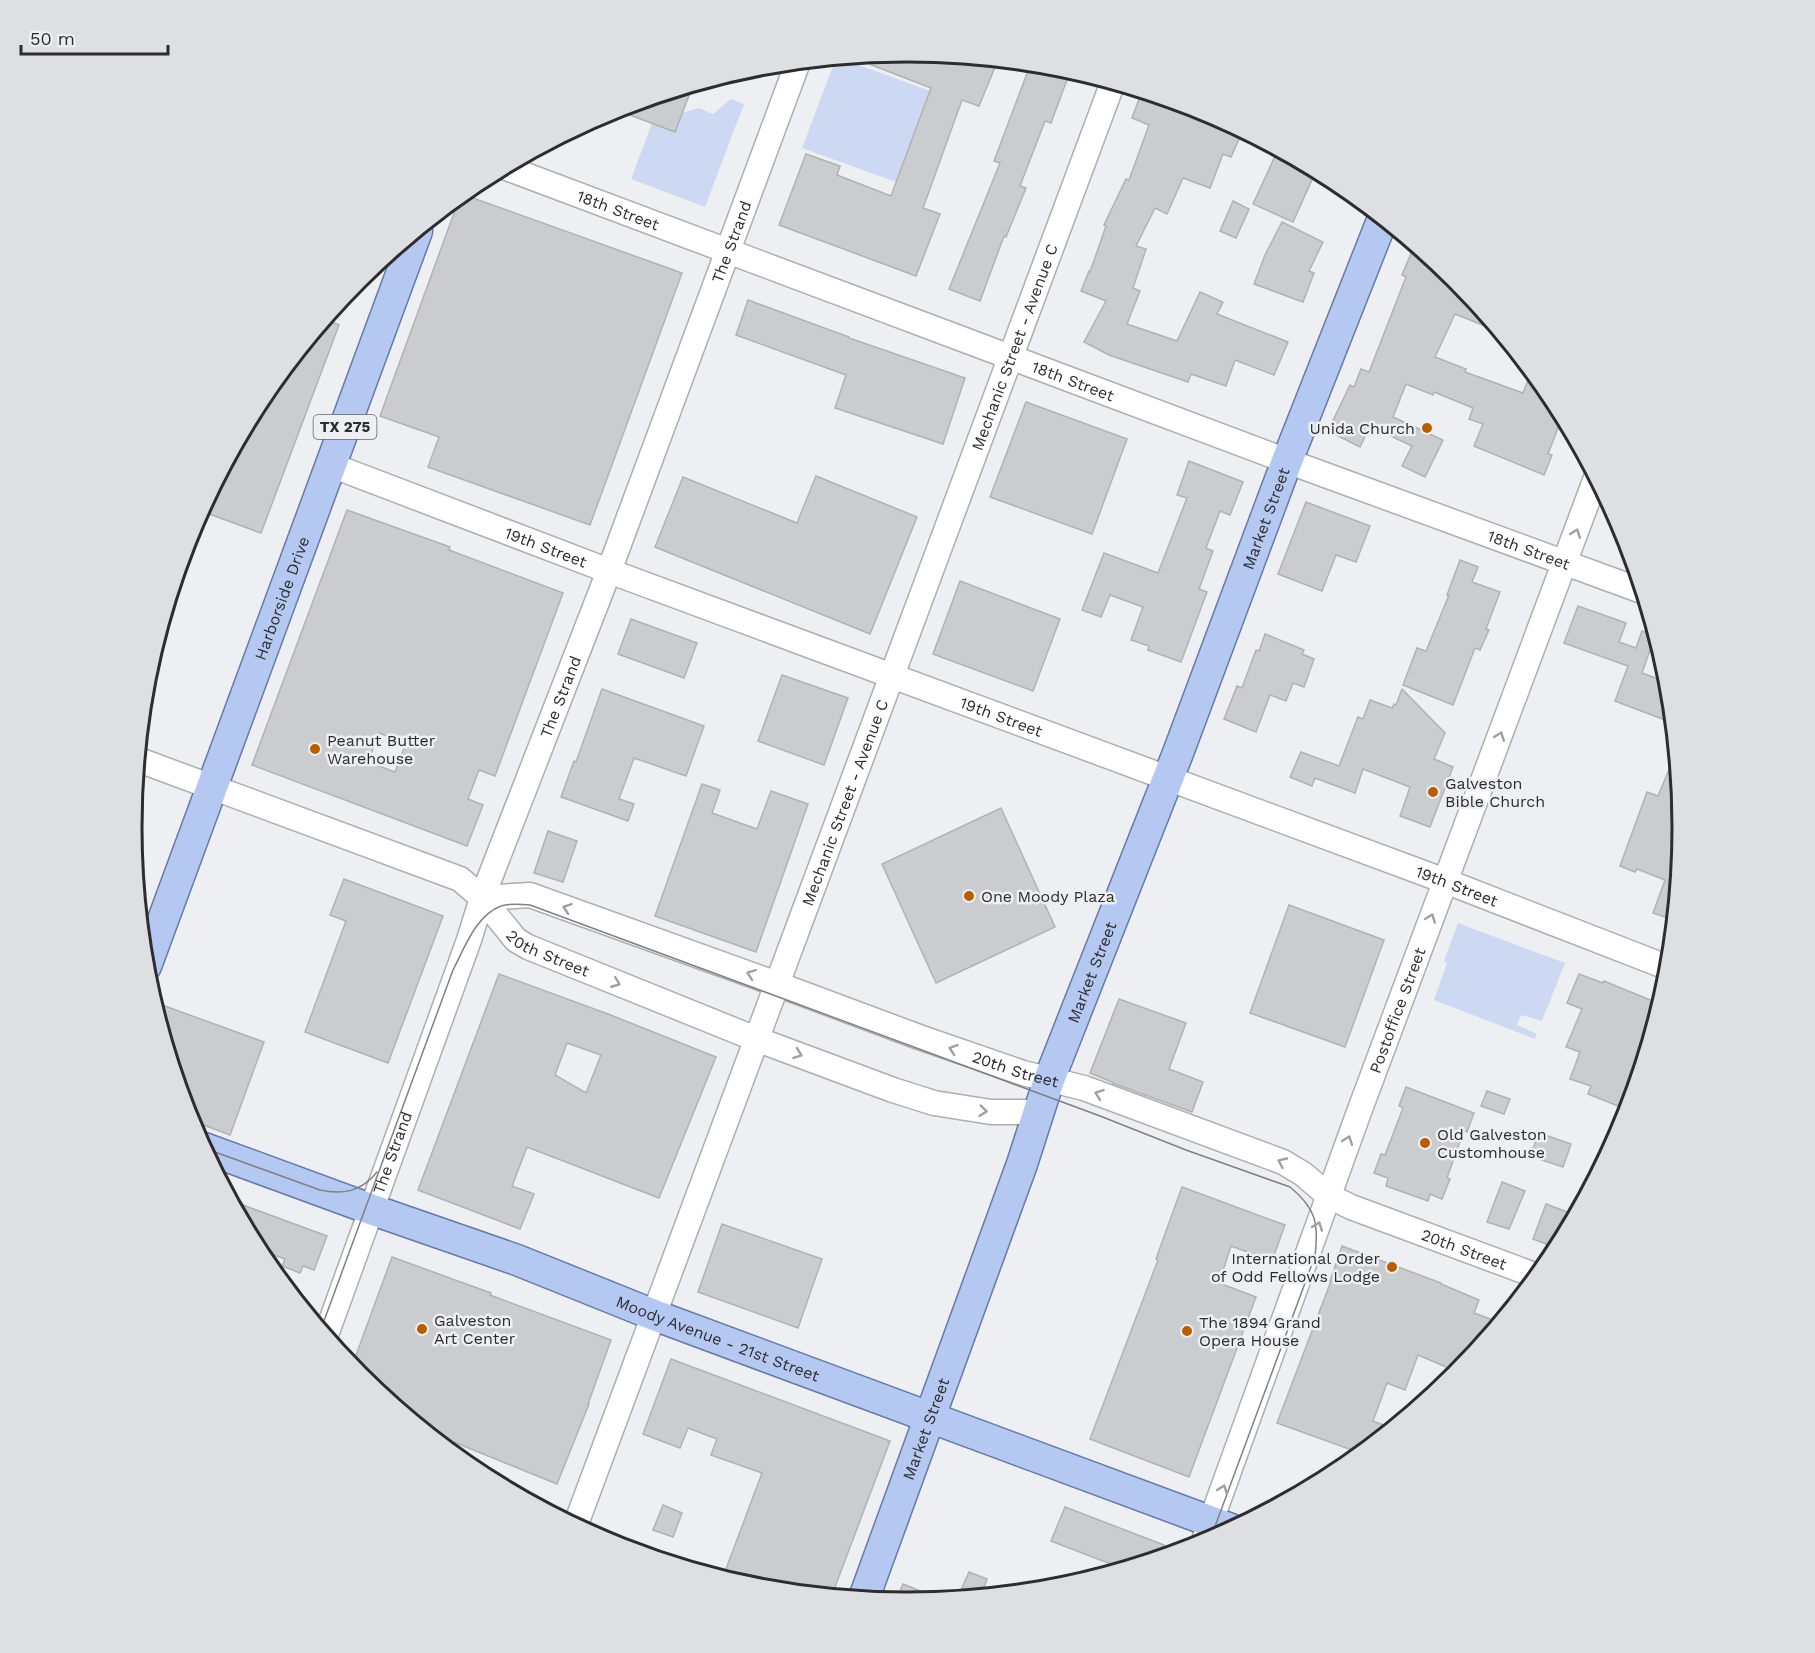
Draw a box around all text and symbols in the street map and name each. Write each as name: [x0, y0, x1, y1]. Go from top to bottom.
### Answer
scale bar: [21, 18, 168, 56]
text: 50 m: [30, 28, 75, 49]
street label: 18th Street: [574, 186, 662, 235]
street label: The Strand: [708, 198, 756, 286]
street label: Mechanic Street - Avenue C: [968, 241, 1062, 453]
street label: 18th Street: [1029, 357, 1117, 405]
road number: TX 275: [314, 415, 376, 439]
place label: Unida Church: [1310, 419, 1415, 438]
marker: Unida Church: [1420, 421, 1434, 435]
street label: Market Street: [1238, 465, 1294, 572]
street label: 19th Street: [502, 523, 590, 572]
street label: 18th Street: [1485, 526, 1573, 574]
one-way arrow: [1568, 529, 1581, 539]
street label: Harborside Drive: [251, 534, 314, 663]
street label: The Strand: [536, 653, 585, 741]
street label: 19th Street: [957, 693, 1045, 741]
street label: Mechanic Street - Avenue C: [798, 697, 892, 909]
place label: Peanut Butter Warehouse: [327, 731, 436, 768]
one-way arrow: [1493, 731, 1505, 742]
marker: Peanut Butter Warehouse: [308, 742, 322, 756]
place label: Galveston Bible Church: [1445, 774, 1545, 811]
marker: Galveston Bible Church: [1426, 785, 1440, 799]
street label: 19th Street: [1413, 862, 1501, 911]
place label: One Moody Plaza: [981, 887, 1115, 906]
marker: One Moody Plaza: [962, 889, 976, 903]
one-way arrow: [562, 903, 573, 916]
one-way arrow: [1424, 913, 1436, 924]
street label: Market Street: [1063, 919, 1121, 1026]
street label: 20th Street: [502, 926, 592, 981]
street label: Postoffice Street: [1365, 945, 1430, 1076]
one-way arrow: [746, 969, 756, 982]
one-way arrow: [610, 976, 621, 988]
one-way arrow: [948, 1043, 959, 1056]
one-way arrow: [792, 1047, 803, 1059]
street label: 20th Street: [970, 1047, 1061, 1092]
one-way arrow: [1095, 1088, 1105, 1101]
one-way arrow: [979, 1104, 988, 1117]
street label: The Strand: [369, 1109, 416, 1197]
place label: Old Galveston Customhouse: [1437, 1125, 1547, 1162]
one-way arrow: [1341, 1135, 1354, 1146]
marker: Old Galveston Customhouse: [1418, 1136, 1432, 1150]
one-way arrow: [1277, 1158, 1288, 1170]
one-way arrow: [1311, 1221, 1323, 1232]
street label: 20th Street: [1419, 1225, 1509, 1274]
place label: International Order of Odd Fellows Lodge: [1211, 1249, 1380, 1286]
marker: International Order of Odd Fellows Lodge: [1385, 1260, 1399, 1274]
street label: Moody Avenue - 21st Street: [613, 1292, 822, 1386]
place label: Galveston Art Center: [434, 1311, 516, 1348]
place label: The 1894 Grand Opera House: [1199, 1313, 1321, 1350]
marker: Galveston Art Center: [415, 1322, 429, 1336]
marker: The 1894 Grand Opera House: [1180, 1324, 1194, 1338]
street label: Market Street: [899, 1375, 953, 1483]
one-way arrow: [1215, 1484, 1228, 1494]

